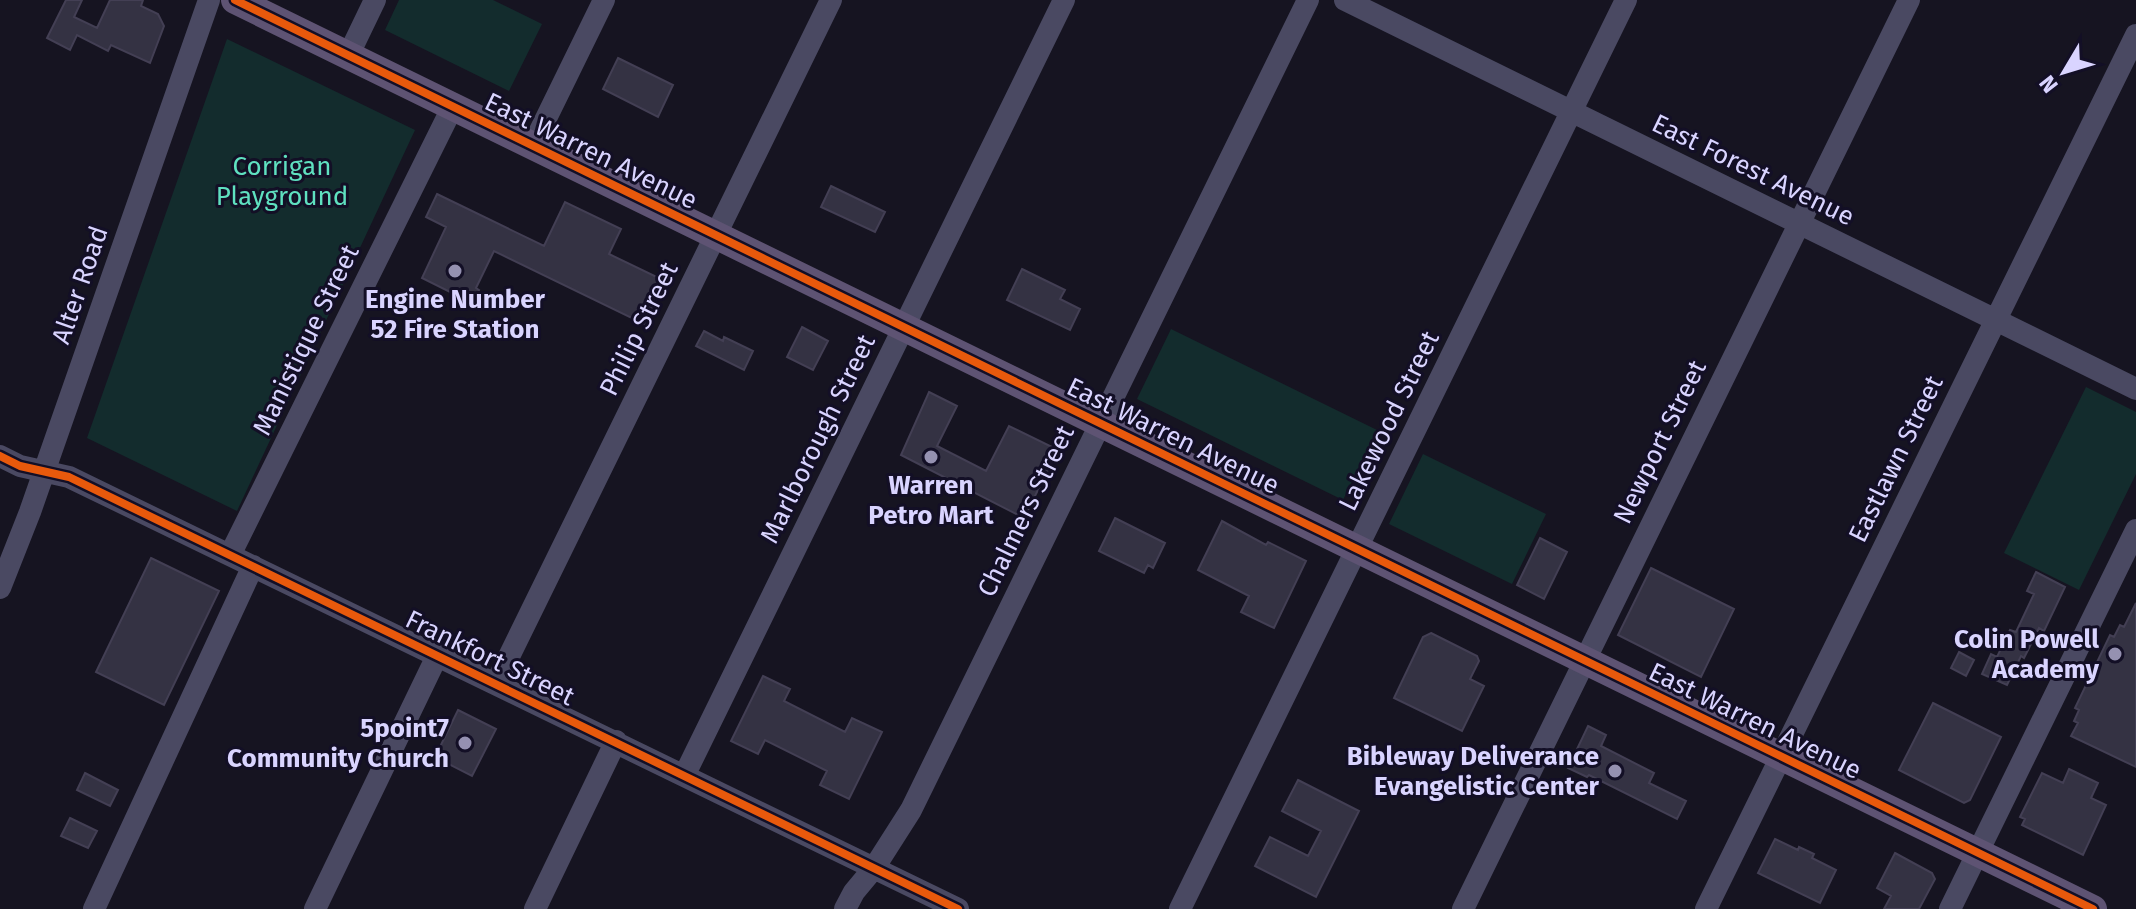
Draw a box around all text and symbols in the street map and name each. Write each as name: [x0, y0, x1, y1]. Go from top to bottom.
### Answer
north arrow: [2024, 32, 2104, 112]
text: N: [2034, 70, 2064, 98]
street label: East Warren Avenue: [480, 86, 702, 216]
street label: East Forest Avenue: [1647, 108, 1859, 232]
park label: Corrigan Playground: [216, 151, 348, 212]
street label: Alter Road: [45, 222, 115, 348]
street label: Manistique Street: [246, 239, 366, 440]
street label: Philip Street: [593, 257, 685, 401]
marker: Engine Number 52 Fire Station: [446, 262, 464, 280]
place label: Engine Number 52 Fire Station: [365, 284, 546, 345]
street label: Lakewood Street: [1332, 326, 1446, 516]
street label: Marlborough Street: [754, 329, 882, 548]
street label: Newport Street: [1607, 355, 1713, 529]
street label: Eastlawn Street: [1842, 370, 1950, 547]
street label: East Warren Avenue: [1062, 371, 1284, 501]
street label: Chalmers Street: [971, 420, 1081, 602]
marker: Warren Petro Mart: [922, 448, 940, 466]
place label: Warren Petro Mart: [868, 470, 995, 531]
street label: Frankfort Street: [400, 604, 580, 713]
place label: Colin Powell Academy: [1954, 624, 2100, 685]
marker: Colin Powell Academy: [2106, 645, 2124, 663]
street label: East Warren Avenue: [1644, 656, 1866, 786]
place label: 5point7 Community Church: [227, 713, 449, 774]
marker: 5point7 Community Church: [456, 734, 474, 752]
place label: Bibleway Deliverance Evangelistic Center: [1347, 741, 1600, 802]
marker: Bibleway Deliverance Evangelistic Center: [1606, 762, 1624, 780]

